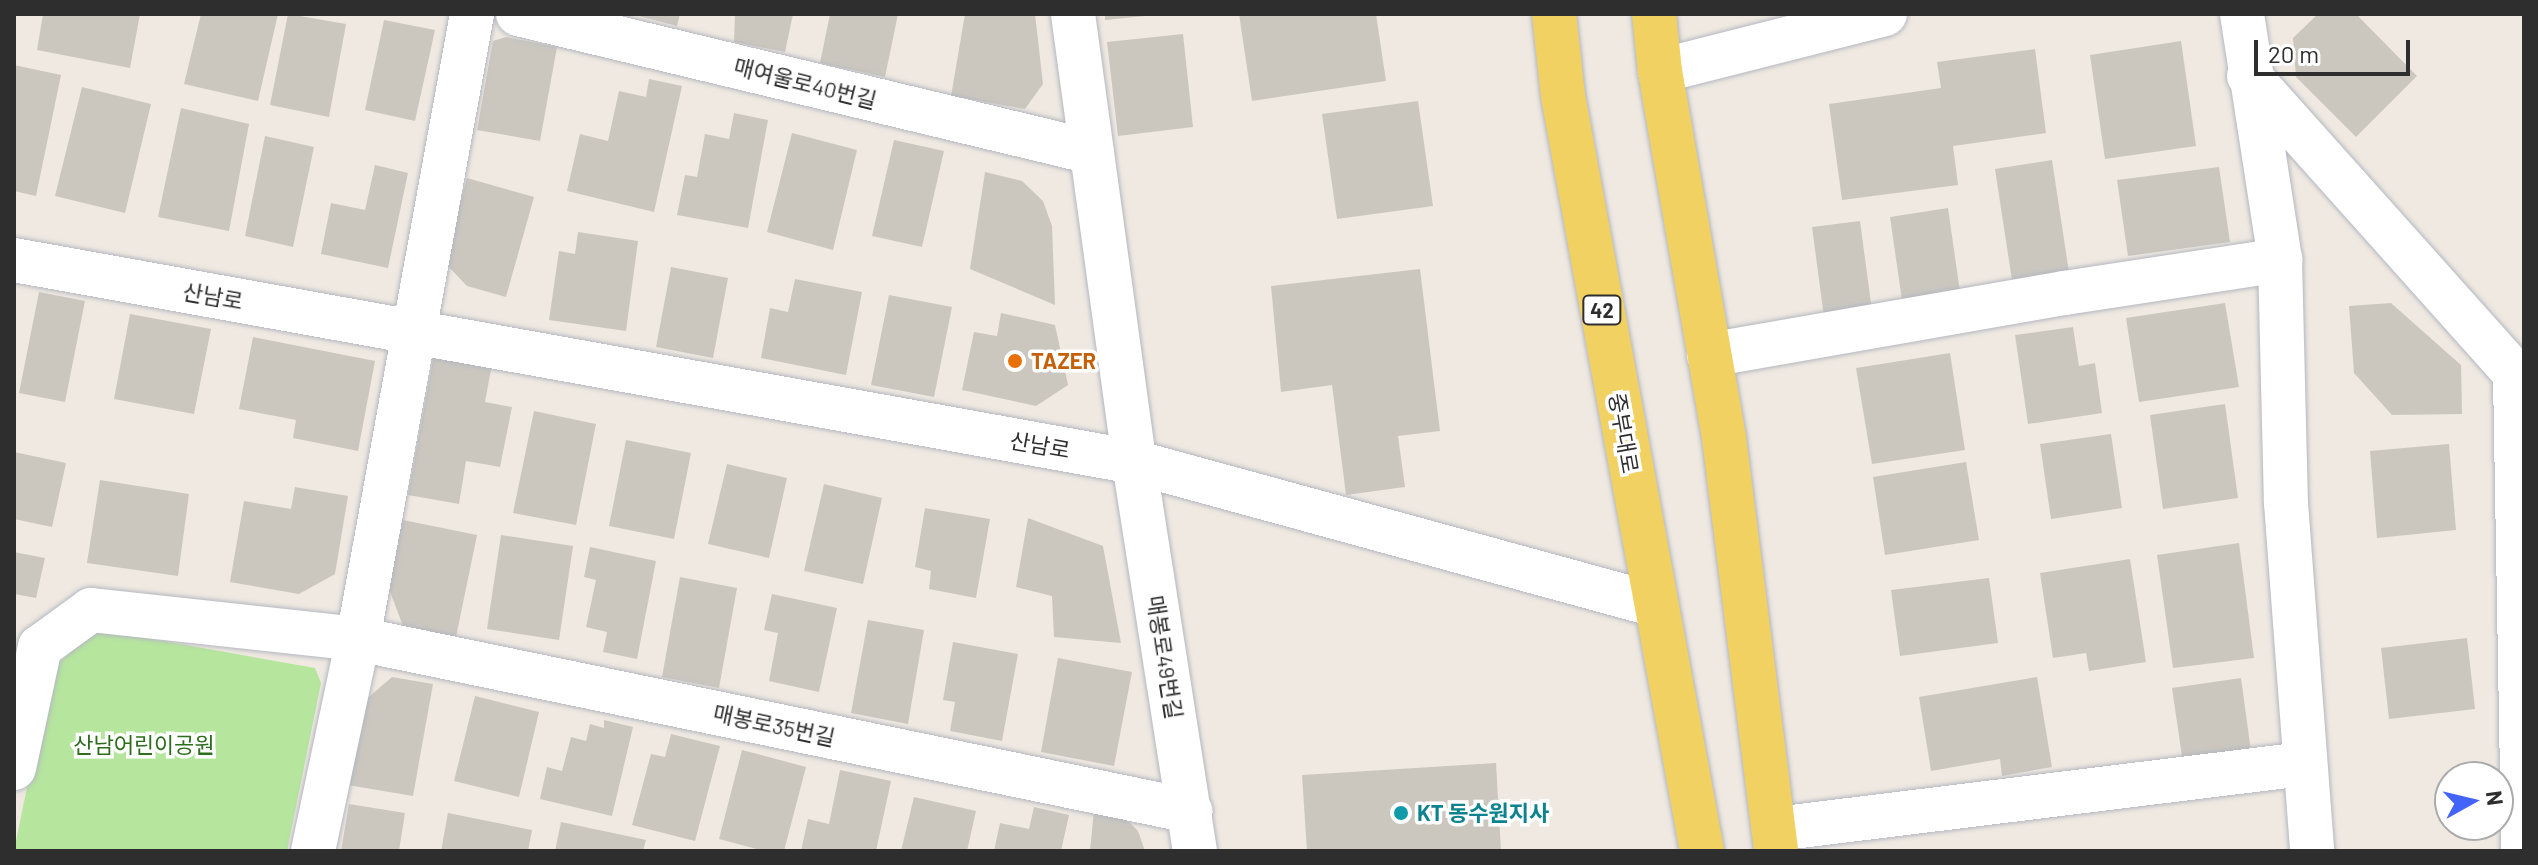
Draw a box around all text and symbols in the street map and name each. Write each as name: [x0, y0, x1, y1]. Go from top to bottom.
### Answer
scale bar: [2258, 24, 2414, 74]
text: 20 m: [2268, 39, 2319, 68]
street label: 매여울로40번길: [731, 53, 879, 113]
street label: 산남로: [181, 278, 245, 314]
road number: 42: [1582, 294, 1622, 326]
place label: TAZER: [1031, 348, 1096, 374]
marker: TAZER: [1006, 352, 1024, 370]
street label: 중부대로: [1604, 391, 1644, 475]
street label: 산남로: [1008, 427, 1072, 463]
street label: 매봉로49번길: [1142, 593, 1188, 721]
street label: 매봉로35번길: [711, 699, 837, 751]
park label: 산남어린이공원: [73, 732, 215, 758]
north arrow: [2434, 761, 2514, 841]
text: N: [2482, 789, 2510, 807]
place label: KT 동수원지사: [1417, 800, 1549, 826]
marker: KT 동수원지사: [1392, 804, 1410, 822]

